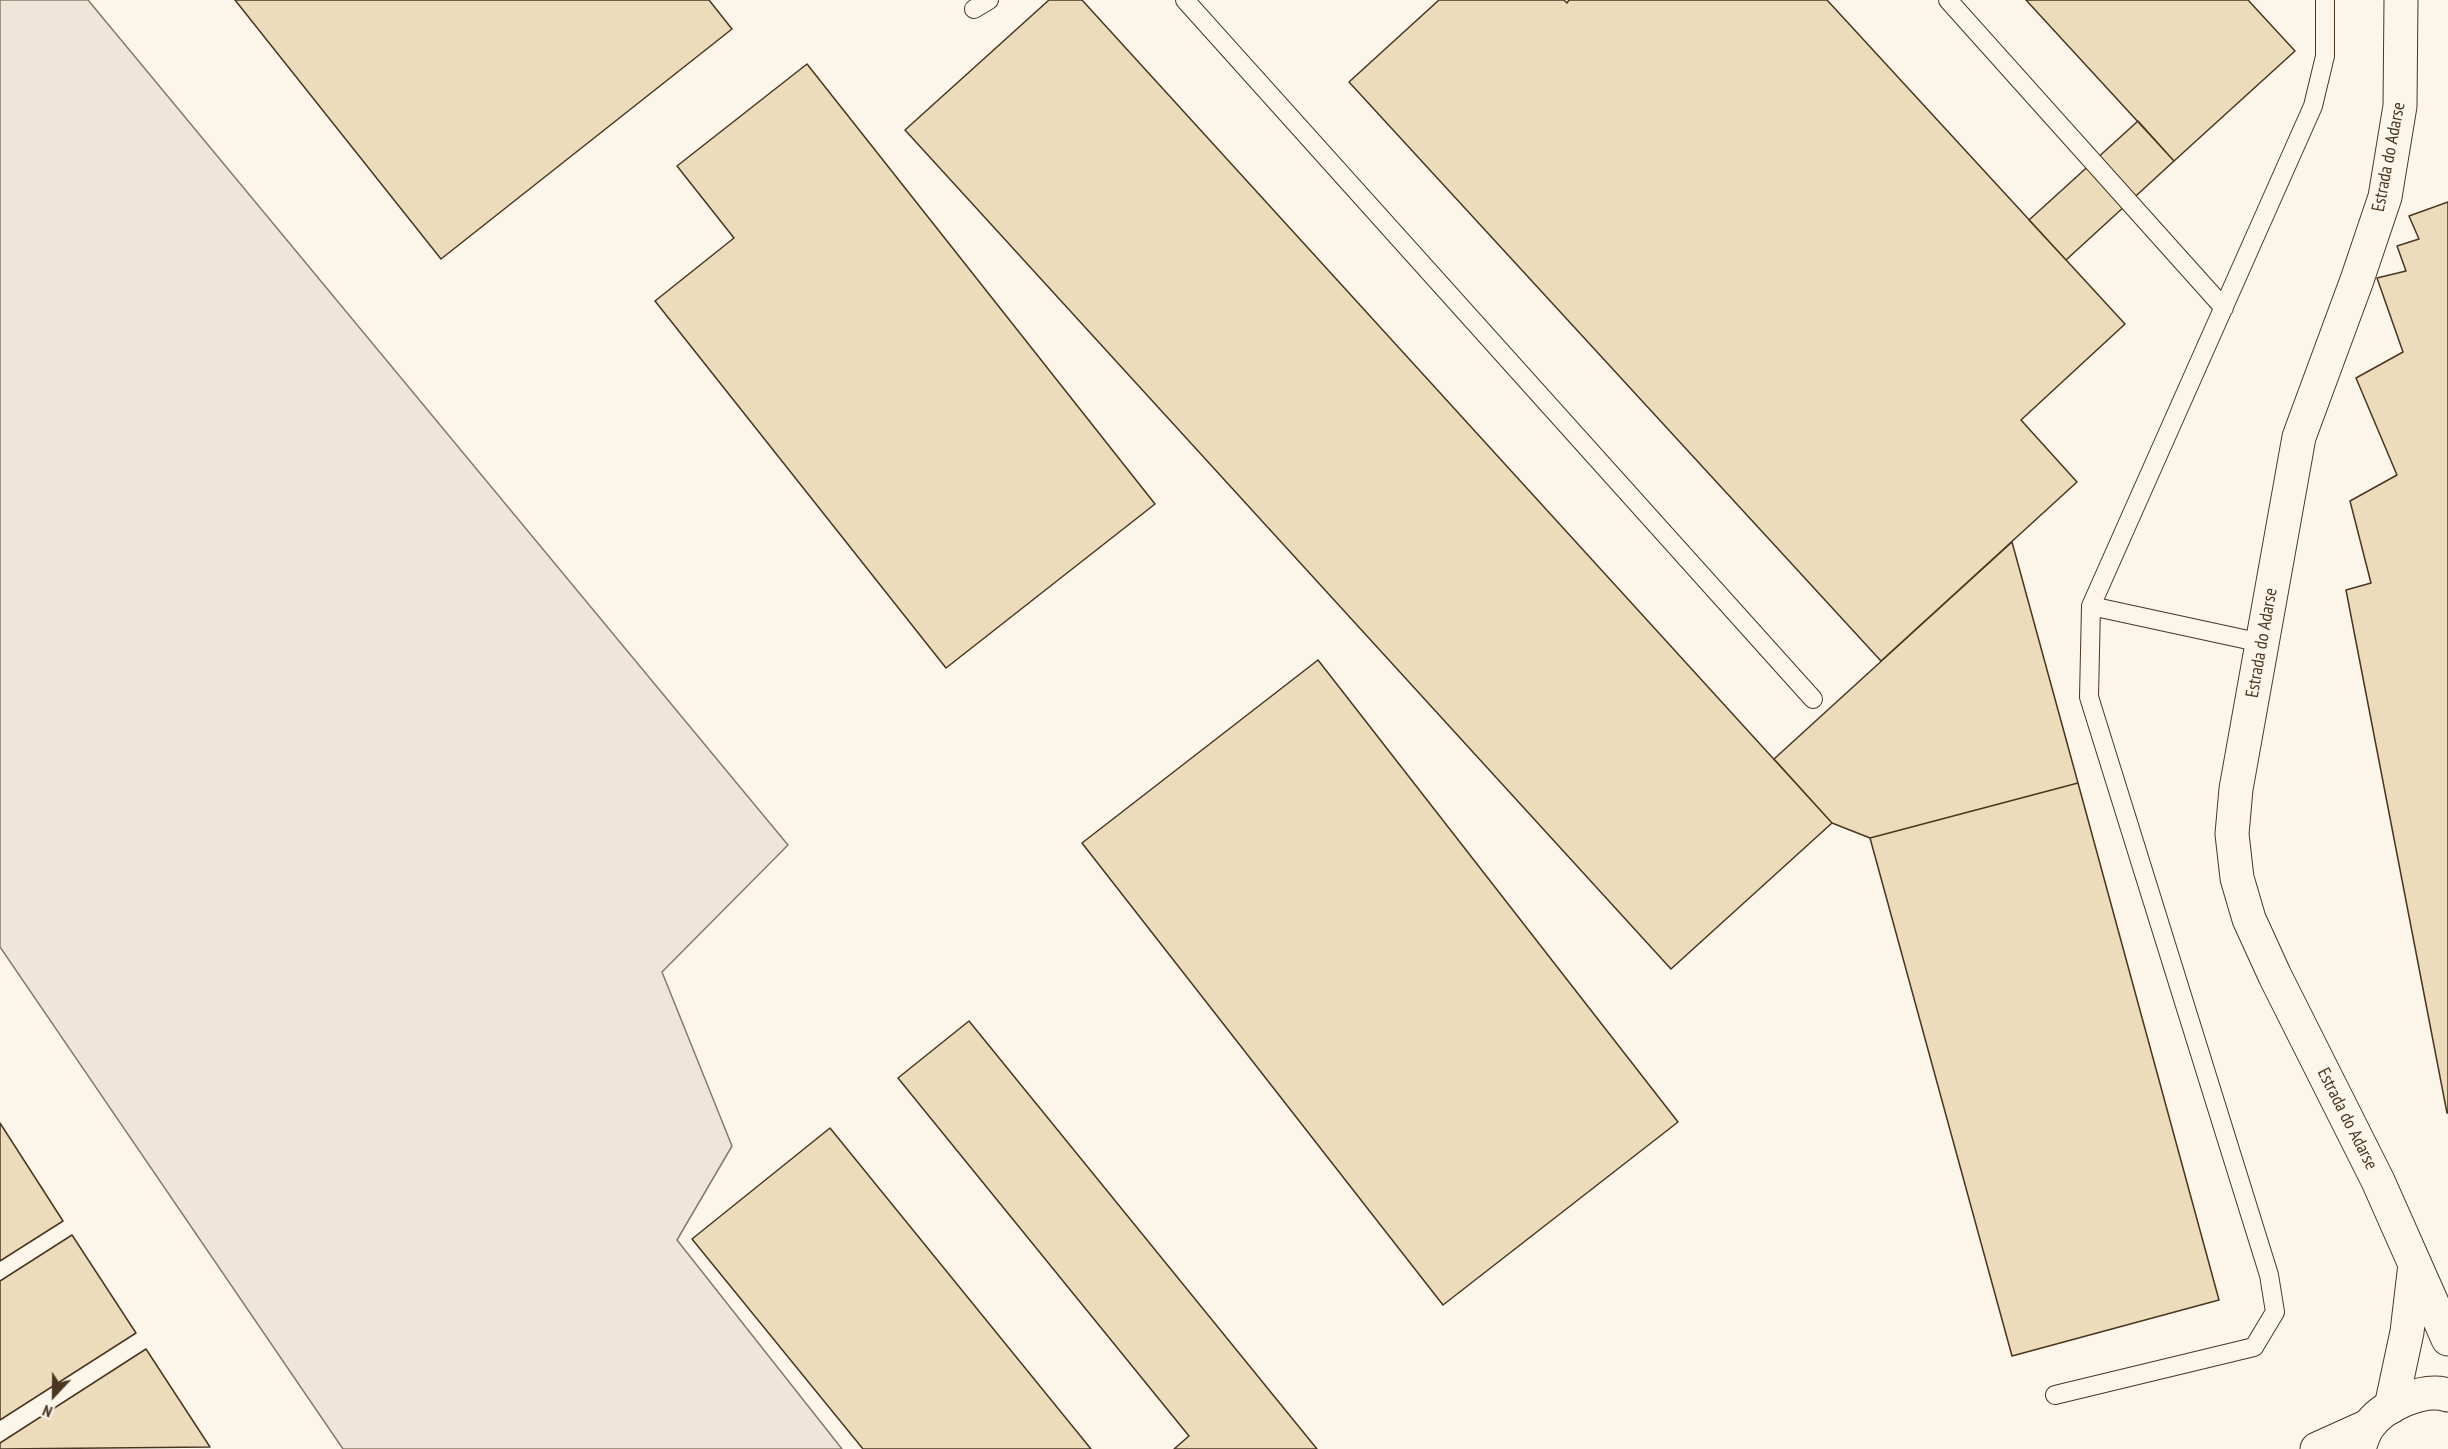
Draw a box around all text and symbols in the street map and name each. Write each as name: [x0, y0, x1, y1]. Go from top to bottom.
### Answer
street label: Estrada do Adarse: [2368, 100, 2410, 214]
street label: Estrada do Adarse: [2242, 586, 2282, 700]
street label: Estrada do Adarse: [2312, 1065, 2382, 1173]
north arrow: [24, 1365, 84, 1425]
text: N: [40, 1401, 55, 1423]

